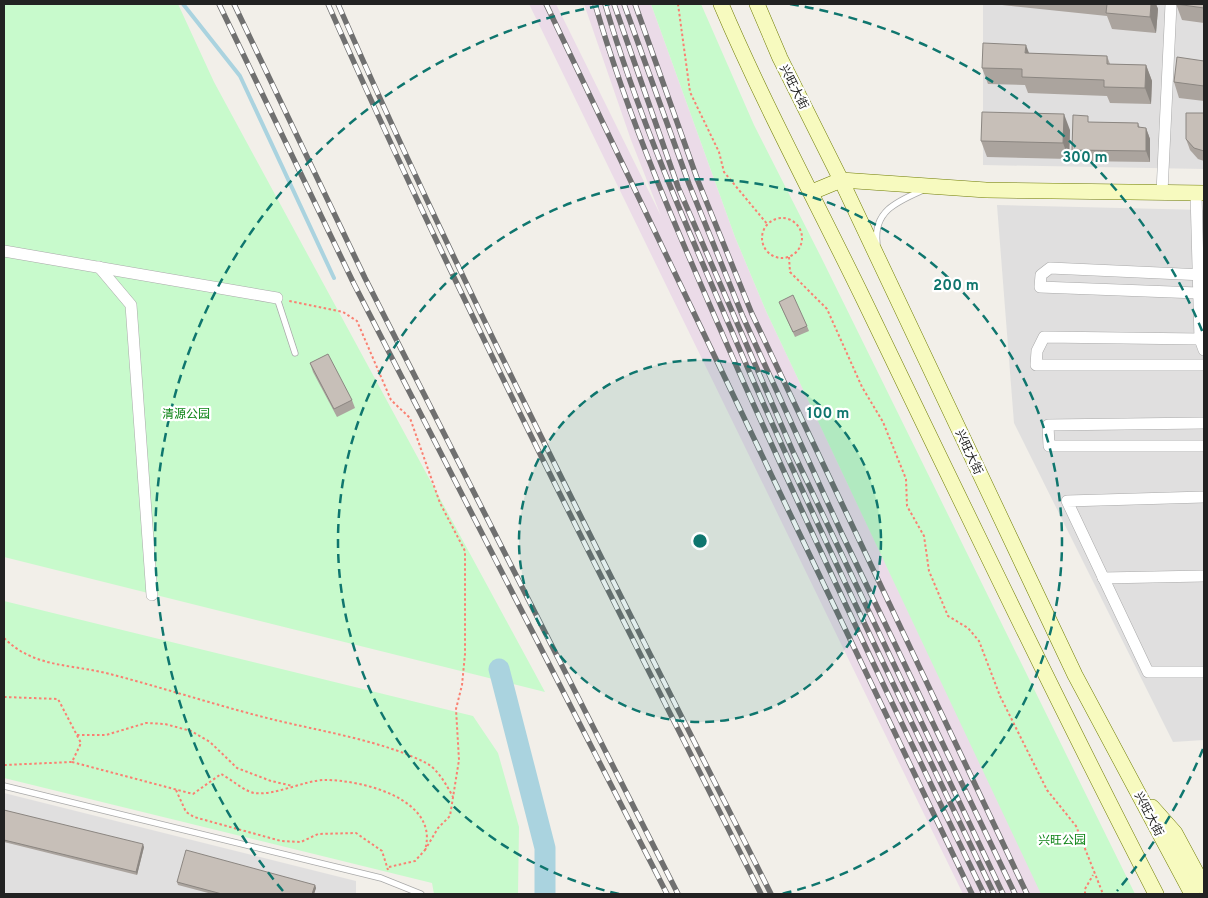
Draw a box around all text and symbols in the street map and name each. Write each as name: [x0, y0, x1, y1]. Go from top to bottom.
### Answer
street label: 兴旺大街: [775, 62, 811, 112]
text: 300 m: [1062, 149, 1108, 168]
text: 200 m: [933, 277, 979, 296]
text: 100 m: [807, 405, 849, 424]
park label: 清源公园: [162, 407, 210, 423]
street label: 兴旺大街: [951, 427, 985, 478]
centre of rings: [691, 532, 709, 550]
street label: 兴旺大街: [1130, 790, 1166, 839]
park label: 兴旺公园: [1038, 833, 1086, 849]

